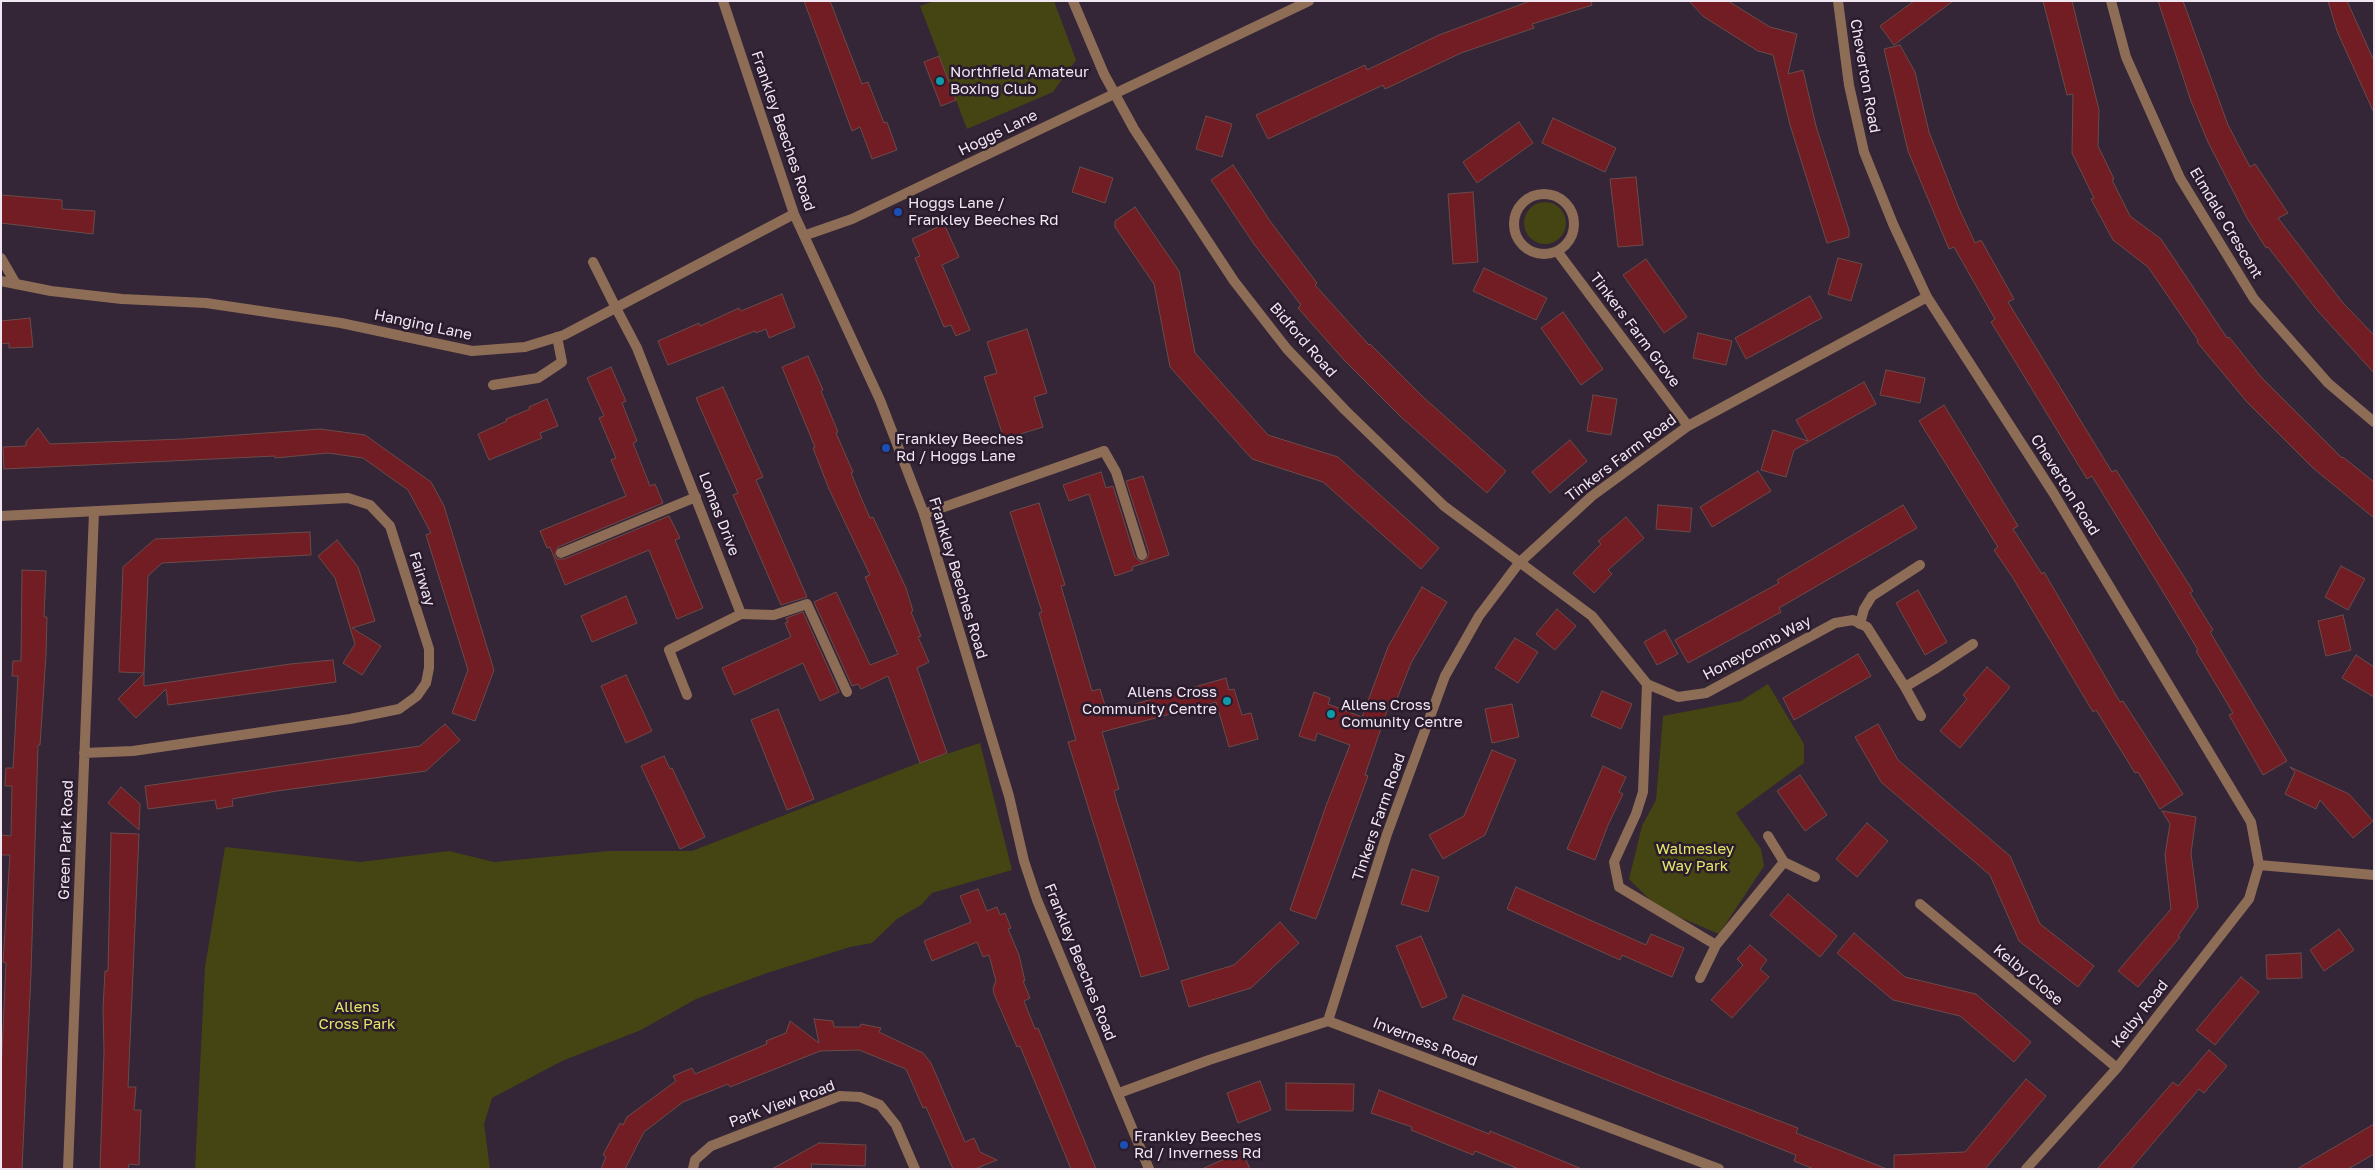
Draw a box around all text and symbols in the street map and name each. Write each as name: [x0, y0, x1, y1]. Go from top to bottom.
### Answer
street label: Cheverton Road: [1846, 18, 1884, 134]
street label: Frankley Beeches Road: [747, 49, 819, 213]
place label: Northfield Amateur Boxing Club: [950, 63, 1089, 98]
marker: Northfield Amateur Boxing Club: [934, 75, 946, 87]
street label: Hoggs Lane: [956, 106, 1040, 160]
street label: Elmdale Crescent: [2186, 164, 2266, 282]
place label: Hoggs Lane / Frankley Beeches Rd: [908, 194, 1059, 229]
marker: Hoggs Lane / Frankley Beeches Rd: [892, 206, 904, 218]
street label: Tinkers Farm Grove: [1586, 269, 1684, 391]
street label: Bidford Road: [1266, 299, 1340, 381]
street label: Hanging Lane: [372, 306, 474, 344]
street label: Tinkers Farm Road: [1562, 411, 1680, 505]
place label: Frankley Beeches Rd / Hoggs Lane: [896, 430, 1023, 465]
street label: Cheverton Road: [2027, 431, 2103, 539]
marker: Frankley Beeches Rd / Hoggs Lane: [880, 442, 892, 454]
street label: Lomas Drive: [695, 470, 743, 558]
street label: Frankley Beeches Road: [925, 495, 991, 661]
street label: Fairway: [405, 550, 439, 608]
street label: Honeycomb Way: [1700, 612, 1814, 684]
place label: Allens Cross Community Centre: [1082, 683, 1217, 718]
marker: Allens Cross Community Centre: [1221, 695, 1233, 707]
place label: Allens Cross Comunity Centre: [1341, 696, 1463, 731]
marker: Allens Cross Comunity Centre: [1325, 708, 1337, 720]
street label: Tinkers Farm Road: [1349, 751, 1409, 883]
street label: Green Park Road: [55, 780, 77, 900]
park label: Walmesley Way Park: [1656, 840, 1734, 875]
street label: Frankley Beeches Road: [1040, 881, 1120, 1043]
street label: Kelby Close: [1990, 941, 2066, 1009]
street label: Kelby Road: [2108, 976, 2172, 1052]
park label: Allens Cross Park: [318, 998, 396, 1033]
street label: Inverness Road: [1370, 1014, 1480, 1070]
street label: Park View Road: [727, 1076, 837, 1132]
place label: Frankley Beeches Rd / Inverness Rd: [1134, 1127, 1261, 1162]
marker: Frankley Beeches Rd / Inverness Rd: [1118, 1139, 1130, 1151]

